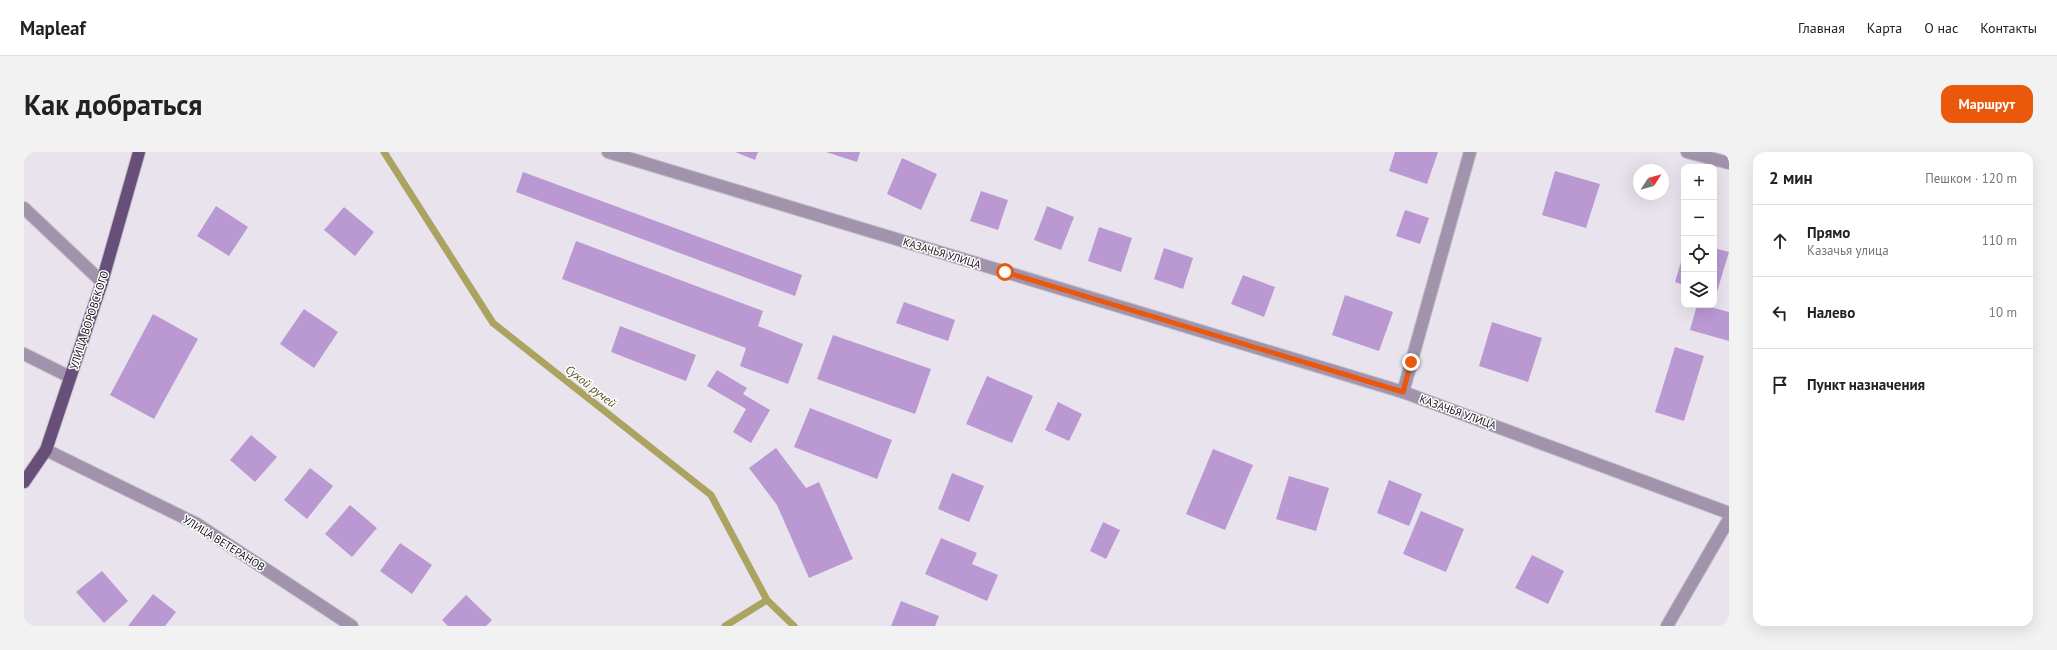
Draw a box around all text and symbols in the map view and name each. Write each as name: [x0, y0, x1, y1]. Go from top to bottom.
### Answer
text: Mapleaf: [20, 16, 86, 40]
text: Главная: [1798, 19, 1845, 37]
text: Карта: [1867, 19, 1902, 37]
text: О нас: [1924, 19, 1958, 37]
text: Контакты: [1980, 19, 2037, 37]
button: Маршрут: [1941, 85, 2033, 123]
text: Как добраться: [24, 86, 202, 123]
north arrow: [1633, 164, 1669, 200]
map controls: [1681, 164, 1717, 308]
button: +: [1681, 164, 1717, 200]
text: 2 мин: [1769, 167, 1813, 189]
text: Пешком · 120 m: [1925, 170, 2017, 187]
button: −: [1681, 200, 1717, 236]
text: Прямо: [1807, 223, 1850, 242]
icon: ahead: [1769, 230, 1791, 252]
text: 110 m: [1982, 232, 2017, 249]
street label: КАЗАЧЬЯ УЛИЦА: [901, 235, 983, 272]
button: locate: [1681, 236, 1717, 272]
text: Казачья улица: [1807, 242, 1889, 259]
route start: [996, 263, 1014, 281]
street label: УЛИЦА ВОРОВСКОГО: [66, 269, 112, 371]
button: layers: [1681, 272, 1717, 308]
icon: left: [1769, 302, 1791, 324]
text: Налево: [1807, 303, 1855, 322]
text: 10 m: [1989, 304, 2017, 321]
route end: [1402, 353, 1420, 371]
water label: Сухой ручей: [563, 362, 619, 410]
icon: arrive: [1769, 374, 1791, 396]
text: Пункт назначения: [1807, 375, 1925, 394]
street label: КАЗАЧЬЯ УЛИЦА: [1418, 392, 1499, 433]
street label: УЛИЦА ВЕТЕРАНОВ: [180, 512, 268, 574]

